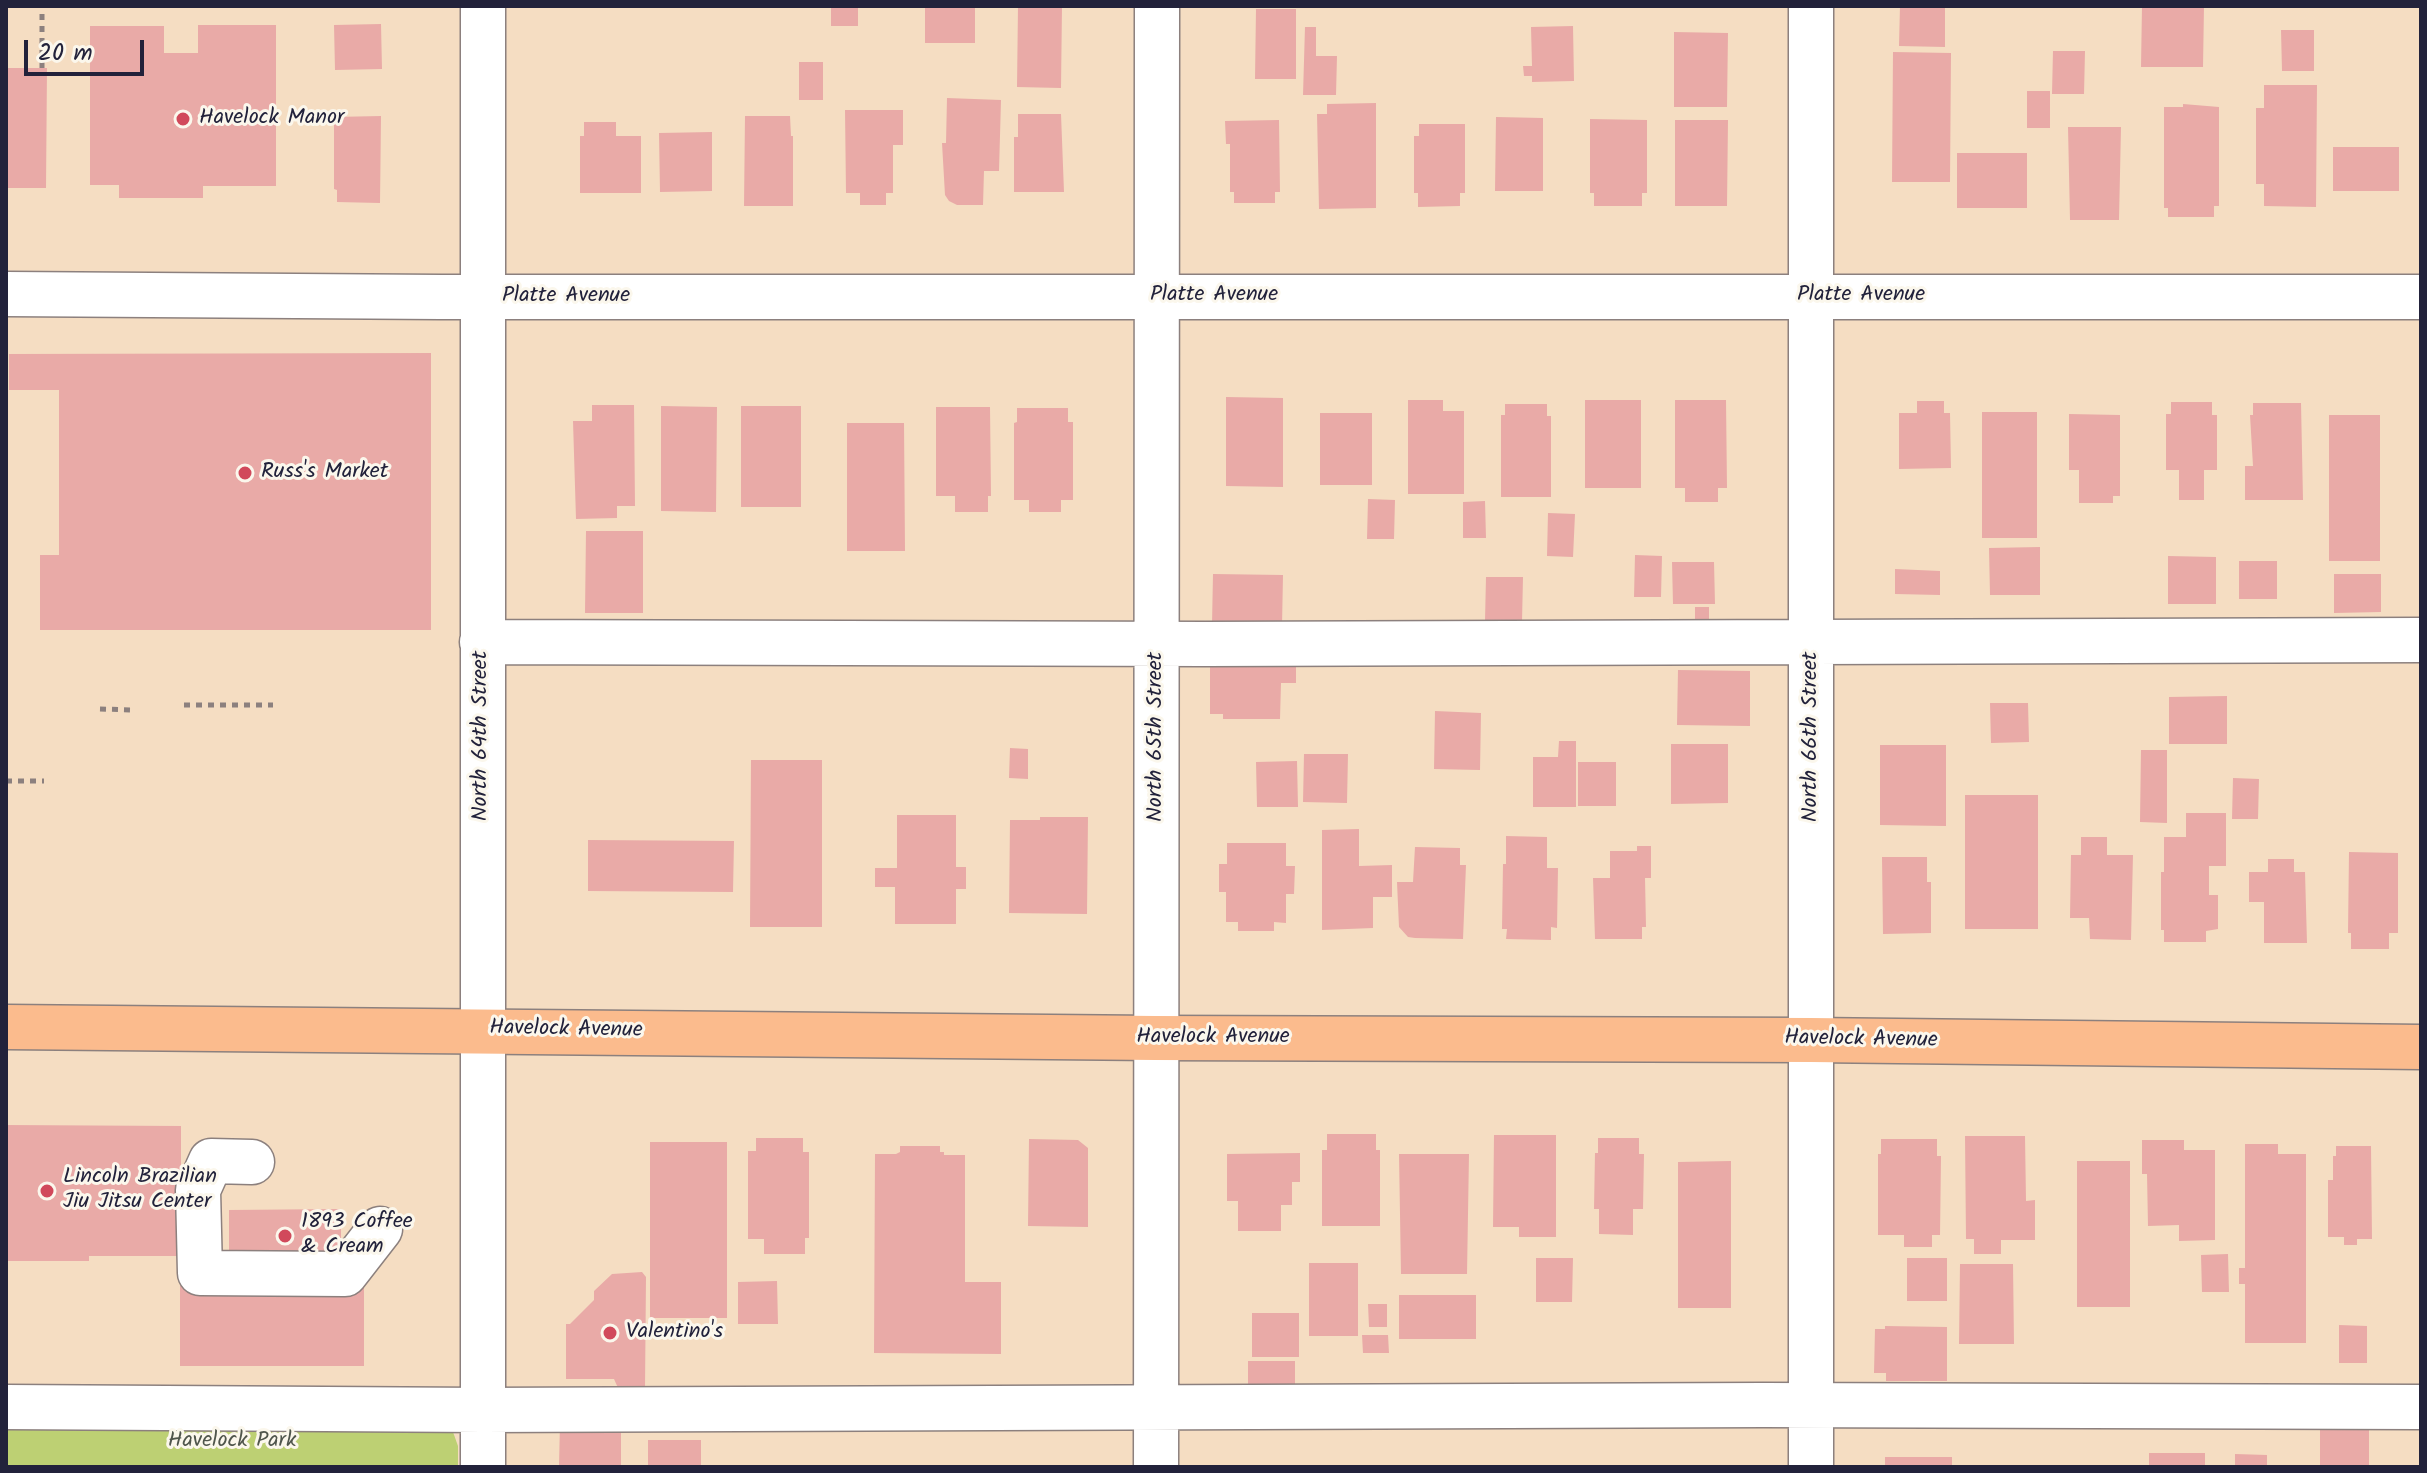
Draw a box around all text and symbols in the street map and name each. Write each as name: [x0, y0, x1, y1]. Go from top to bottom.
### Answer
scale bar: [28, 24, 148, 74]
text: 20 m: [38, 34, 93, 73]
place label: Havelock Manor: [199, 106, 344, 132]
marker: Havelock Manor: [174, 110, 192, 128]
street label: Platte Avenue: [1150, 283, 1278, 309]
street label: Platte Avenue: [1797, 283, 1925, 309]
street label: Platte Avenue: [502, 284, 630, 310]
place label: Russ's Market: [261, 460, 388, 486]
marker: Russ's Market: [236, 464, 254, 482]
street label: North 64th Street: [469, 651, 495, 821]
street label: North 65th Street: [1144, 652, 1170, 822]
street label: North 66th Street: [1799, 652, 1825, 822]
street label: Havelock Avenue: [489, 1016, 643, 1046]
street label: Havelock Avenue: [1136, 1025, 1290, 1051]
street label: Havelock Avenue: [1784, 1026, 1938, 1056]
place label: Lincoln Brazilian Jiu Jitsu Center: [63, 1165, 217, 1216]
marker: Lincoln Brazilian Jiu Jitsu Center: [38, 1182, 56, 1200]
place label: 1893 Coffee & Cream: [301, 1210, 413, 1262]
marker: 1893 Coffee & Cream: [276, 1227, 294, 1245]
place label: Valentino's: [626, 1320, 723, 1346]
marker: Valentino's: [601, 1324, 619, 1342]
park label: Havelock Park: [168, 1429, 296, 1455]

